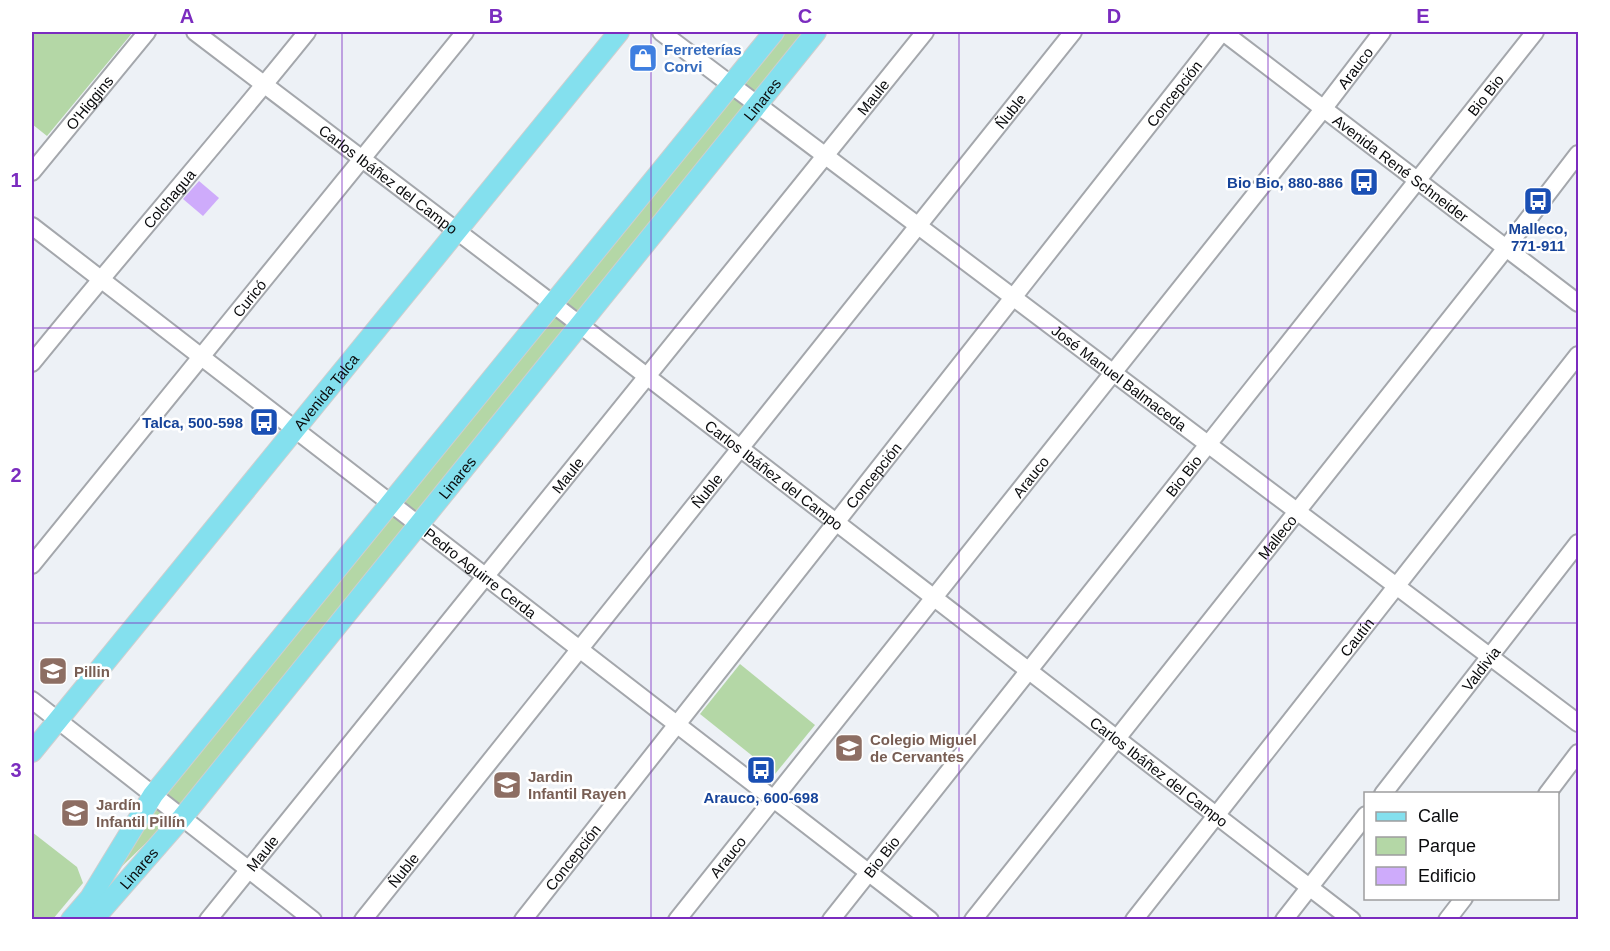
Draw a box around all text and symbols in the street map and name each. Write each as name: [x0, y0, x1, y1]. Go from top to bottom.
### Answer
text: A: [180, 5, 194, 27]
text: B: [489, 5, 503, 27]
text: C: [798, 5, 812, 27]
text: D: [1107, 5, 1121, 27]
text: E: [1416, 5, 1430, 27]
place label: Ferreterías Corvi: [664, 41, 742, 75]
shop icon: Ferreterías Corvi: [627, 42, 659, 74]
street label: Arauco: [1334, 44, 1376, 92]
street label: Concepción: [1142, 57, 1205, 130]
street label: Bio Bio: [1464, 71, 1507, 119]
street label: O'Higgins: [62, 72, 116, 133]
street label: Linares: [740, 75, 784, 124]
street label: Maule: [853, 76, 892, 118]
street label: Ñuble: [991, 90, 1029, 131]
street label: Avenida René Schneider: [1330, 111, 1472, 225]
street label: Carlos Ibáñez del Campo: [316, 121, 461, 237]
street label: Colchagua: [139, 165, 199, 231]
bus stop icon: Bio Bio, 880-886: [1348, 166, 1380, 198]
text: 1: [10, 169, 22, 191]
place label: Bio Bio, 880-886: [1227, 174, 1343, 191]
bus stop icon: Malleco, 771-911: [1522, 185, 1554, 217]
place label: Malleco, 771-911: [1508, 220, 1568, 254]
street label: Curicó: [229, 276, 269, 320]
street label: José Manuel Balmaceda: [1049, 321, 1191, 434]
street label: Avenida Talca: [290, 350, 362, 433]
bus stop icon: Talca, 500-598: [248, 406, 280, 438]
place label: Talca, 500-598: [142, 414, 243, 431]
street label: Carlos Ibáñez del Campo: [702, 416, 847, 533]
street label: Concepción: [842, 439, 904, 512]
street label: Bio Bio: [1162, 452, 1205, 500]
street label: Linares: [435, 453, 479, 502]
street label: Arauco: [1009, 453, 1052, 500]
street label: Maule: [548, 454, 587, 496]
text: 2: [10, 464, 22, 486]
street label: Ñuble: [688, 470, 725, 511]
street label: Malleco: [1254, 511, 1300, 562]
street label: Pedro Aguirre Cerda: [421, 524, 540, 622]
street label: Cautín: [1336, 614, 1377, 660]
street label: Valdivia: [1458, 642, 1503, 694]
school or university icon: Pillin: [37, 655, 69, 687]
place label: Pillin: [74, 663, 110, 680]
street label: Carlos Ibáñez del Campo: [1087, 713, 1231, 830]
place label: Colegio Miguel de Cervantes: [870, 731, 977, 765]
school or university icon: Colegio Miguel de Cervantes: [833, 732, 865, 764]
bus stop icon: Arauco, 600-698: [745, 754, 777, 786]
text: 3: [10, 759, 22, 781]
place label: Jardin Infantil Rayen: [528, 768, 626, 802]
school or university icon: Jardin Infantil Rayen: [491, 769, 523, 801]
place label: Arauco, 600-698: [703, 789, 819, 806]
legend: [1364, 792, 1559, 900]
place label: Jardín Infantil Pillín: [96, 796, 185, 830]
school or university icon: Jardín Infantil Pillín: [59, 797, 91, 829]
text: Calle: [1418, 806, 1459, 826]
street label: Concepción: [541, 821, 604, 894]
street label: Maule: [243, 832, 281, 874]
street label: Arauco: [706, 833, 749, 881]
street label: Bio Bio: [860, 833, 903, 880]
text: Parque: [1418, 836, 1476, 856]
street label: Linares: [116, 844, 161, 892]
street label: Ñuble: [384, 849, 422, 891]
text: Edificio: [1418, 866, 1476, 886]

